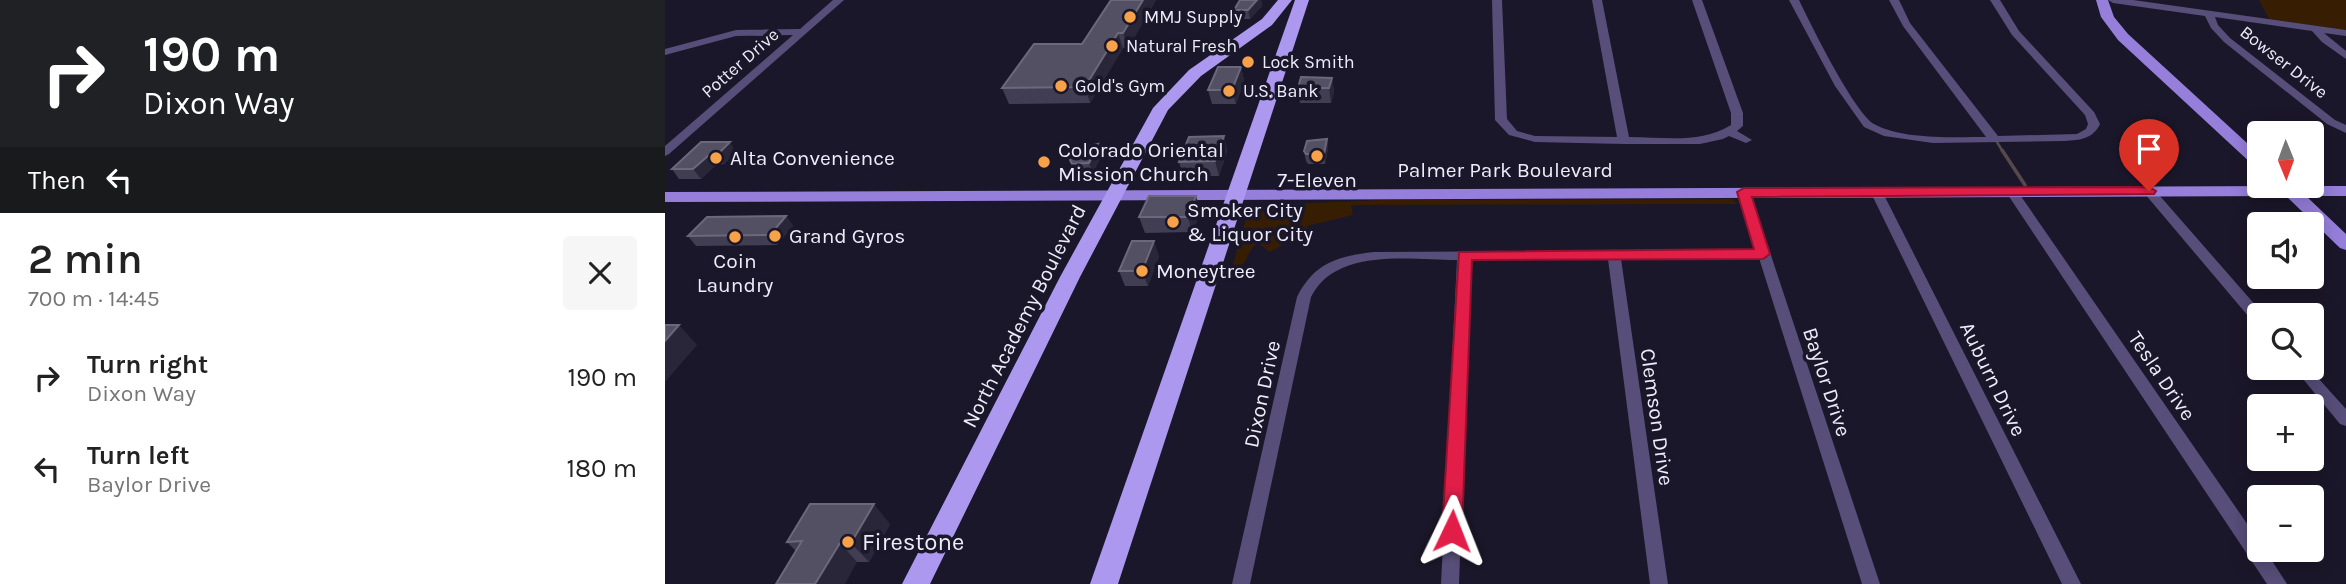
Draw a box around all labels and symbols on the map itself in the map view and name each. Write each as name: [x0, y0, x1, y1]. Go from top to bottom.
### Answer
place label: MMJ Supply: [1144, 6, 1243, 28]
marker: MMJ Supply: [1122, 9, 1138, 25]
street label: Bowser Drive: [2236, 21, 2332, 103]
street label: Potter Drive: [697, 23, 783, 103]
place label: Natural Fresh: [1126, 35, 1237, 57]
marker: Natural Fresh: [1104, 38, 1120, 54]
place label: Lock Smith: [1262, 51, 1355, 73]
marker: Lock Smith: [1240, 54, 1256, 70]
place label: Gold's Gym: [1075, 75, 1165, 97]
marker: Gold's Gym: [1053, 78, 1069, 94]
place label: U.S. Bank: [1243, 80, 1318, 102]
marker: U.S. Bank: [1221, 83, 1237, 99]
pin: [2119, 119, 2179, 191]
north arrow: [2247, 121, 2324, 198]
place label: Colorado Oriental Mission Church: [1058, 138, 1224, 186]
place label: Alta Convenience: [730, 146, 895, 170]
marker: 7-Eleven: [1309, 148, 1325, 164]
marker: Alta Convenience: [708, 150, 724, 166]
marker: Colorado Oriental Mission Church: [1036, 154, 1052, 170]
street label: Palmer Park Boulevard: [1397, 158, 1613, 182]
place label: 7-Eleven: [1277, 168, 1357, 192]
place label: Smoker City & Liquor City: [1187, 198, 1313, 246]
street label: North Academy Boulevard: [957, 200, 1091, 432]
marker: Smoker City & Liquor City: [1165, 214, 1181, 230]
place label: Grand Gyros: [789, 224, 905, 248]
marker: Grand Gyros: [767, 228, 783, 244]
marker: Coin Laundry: [727, 229, 743, 245]
place label: Coin Laundry: [697, 249, 774, 297]
place label: Moneytree: [1156, 259, 1256, 283]
marker: Moneytree: [1134, 263, 1150, 279]
street label: Auburn Drive: [1955, 318, 2031, 440]
street label: Baylor Drive: [1798, 324, 1856, 440]
street label: Tesla Drive: [2123, 327, 2201, 425]
street label: Dixon Drive: [1239, 338, 1285, 450]
street label: Clemson Drive: [1635, 347, 1679, 487]
position arrow: [1415, 494, 1489, 568]
place label: Firestone: [862, 528, 964, 556]
marker: Firestone: [840, 534, 856, 550]

